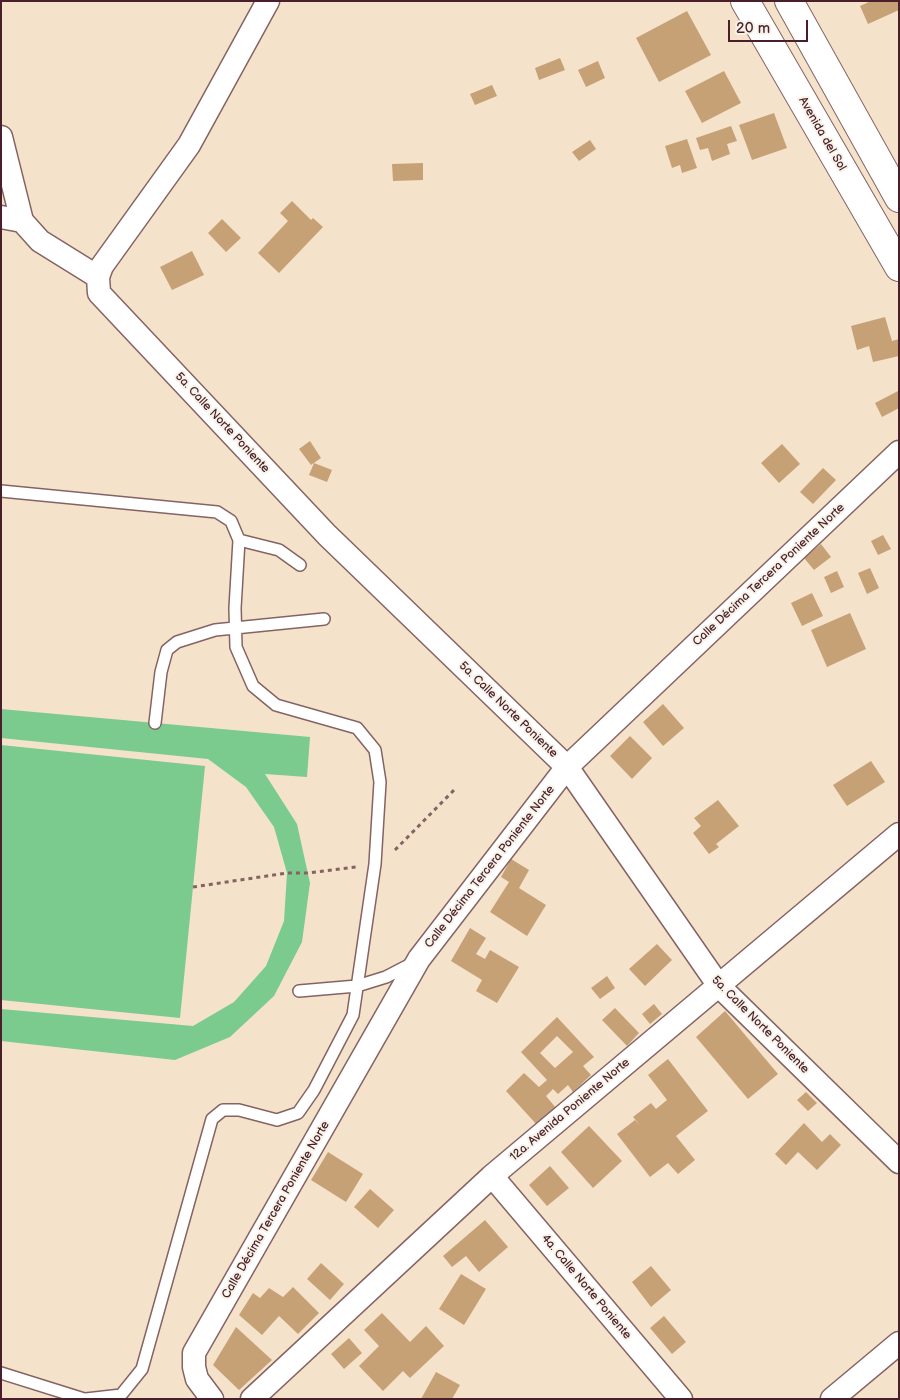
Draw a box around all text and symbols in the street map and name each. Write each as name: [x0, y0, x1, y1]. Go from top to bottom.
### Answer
scale bar: [730, 10, 810, 42]
text: 20 m: [736, 19, 770, 38]
street label: Avenida del Sol: [795, 94, 849, 174]
street label: 5a. Calle Norte Poniente: [172, 370, 272, 476]
street label: Calle Décima Tercera Poniente Norte: [690, 501, 848, 649]
street label: 5a. Calle Norte Poniente: [456, 659, 560, 761]
street label: Calle Décima Tercera Poniente Norte: [422, 783, 558, 951]
street label: 5a. Calle Norte Poniente: [708, 973, 812, 1077]
street label: 12a. Avenida Poniente Norte: [507, 1056, 633, 1164]
street label: Calle Décima Tercera Poniente Norte: [219, 1119, 333, 1301]
street label: 4a. Calle Norte Poniente: [538, 1232, 634, 1342]

